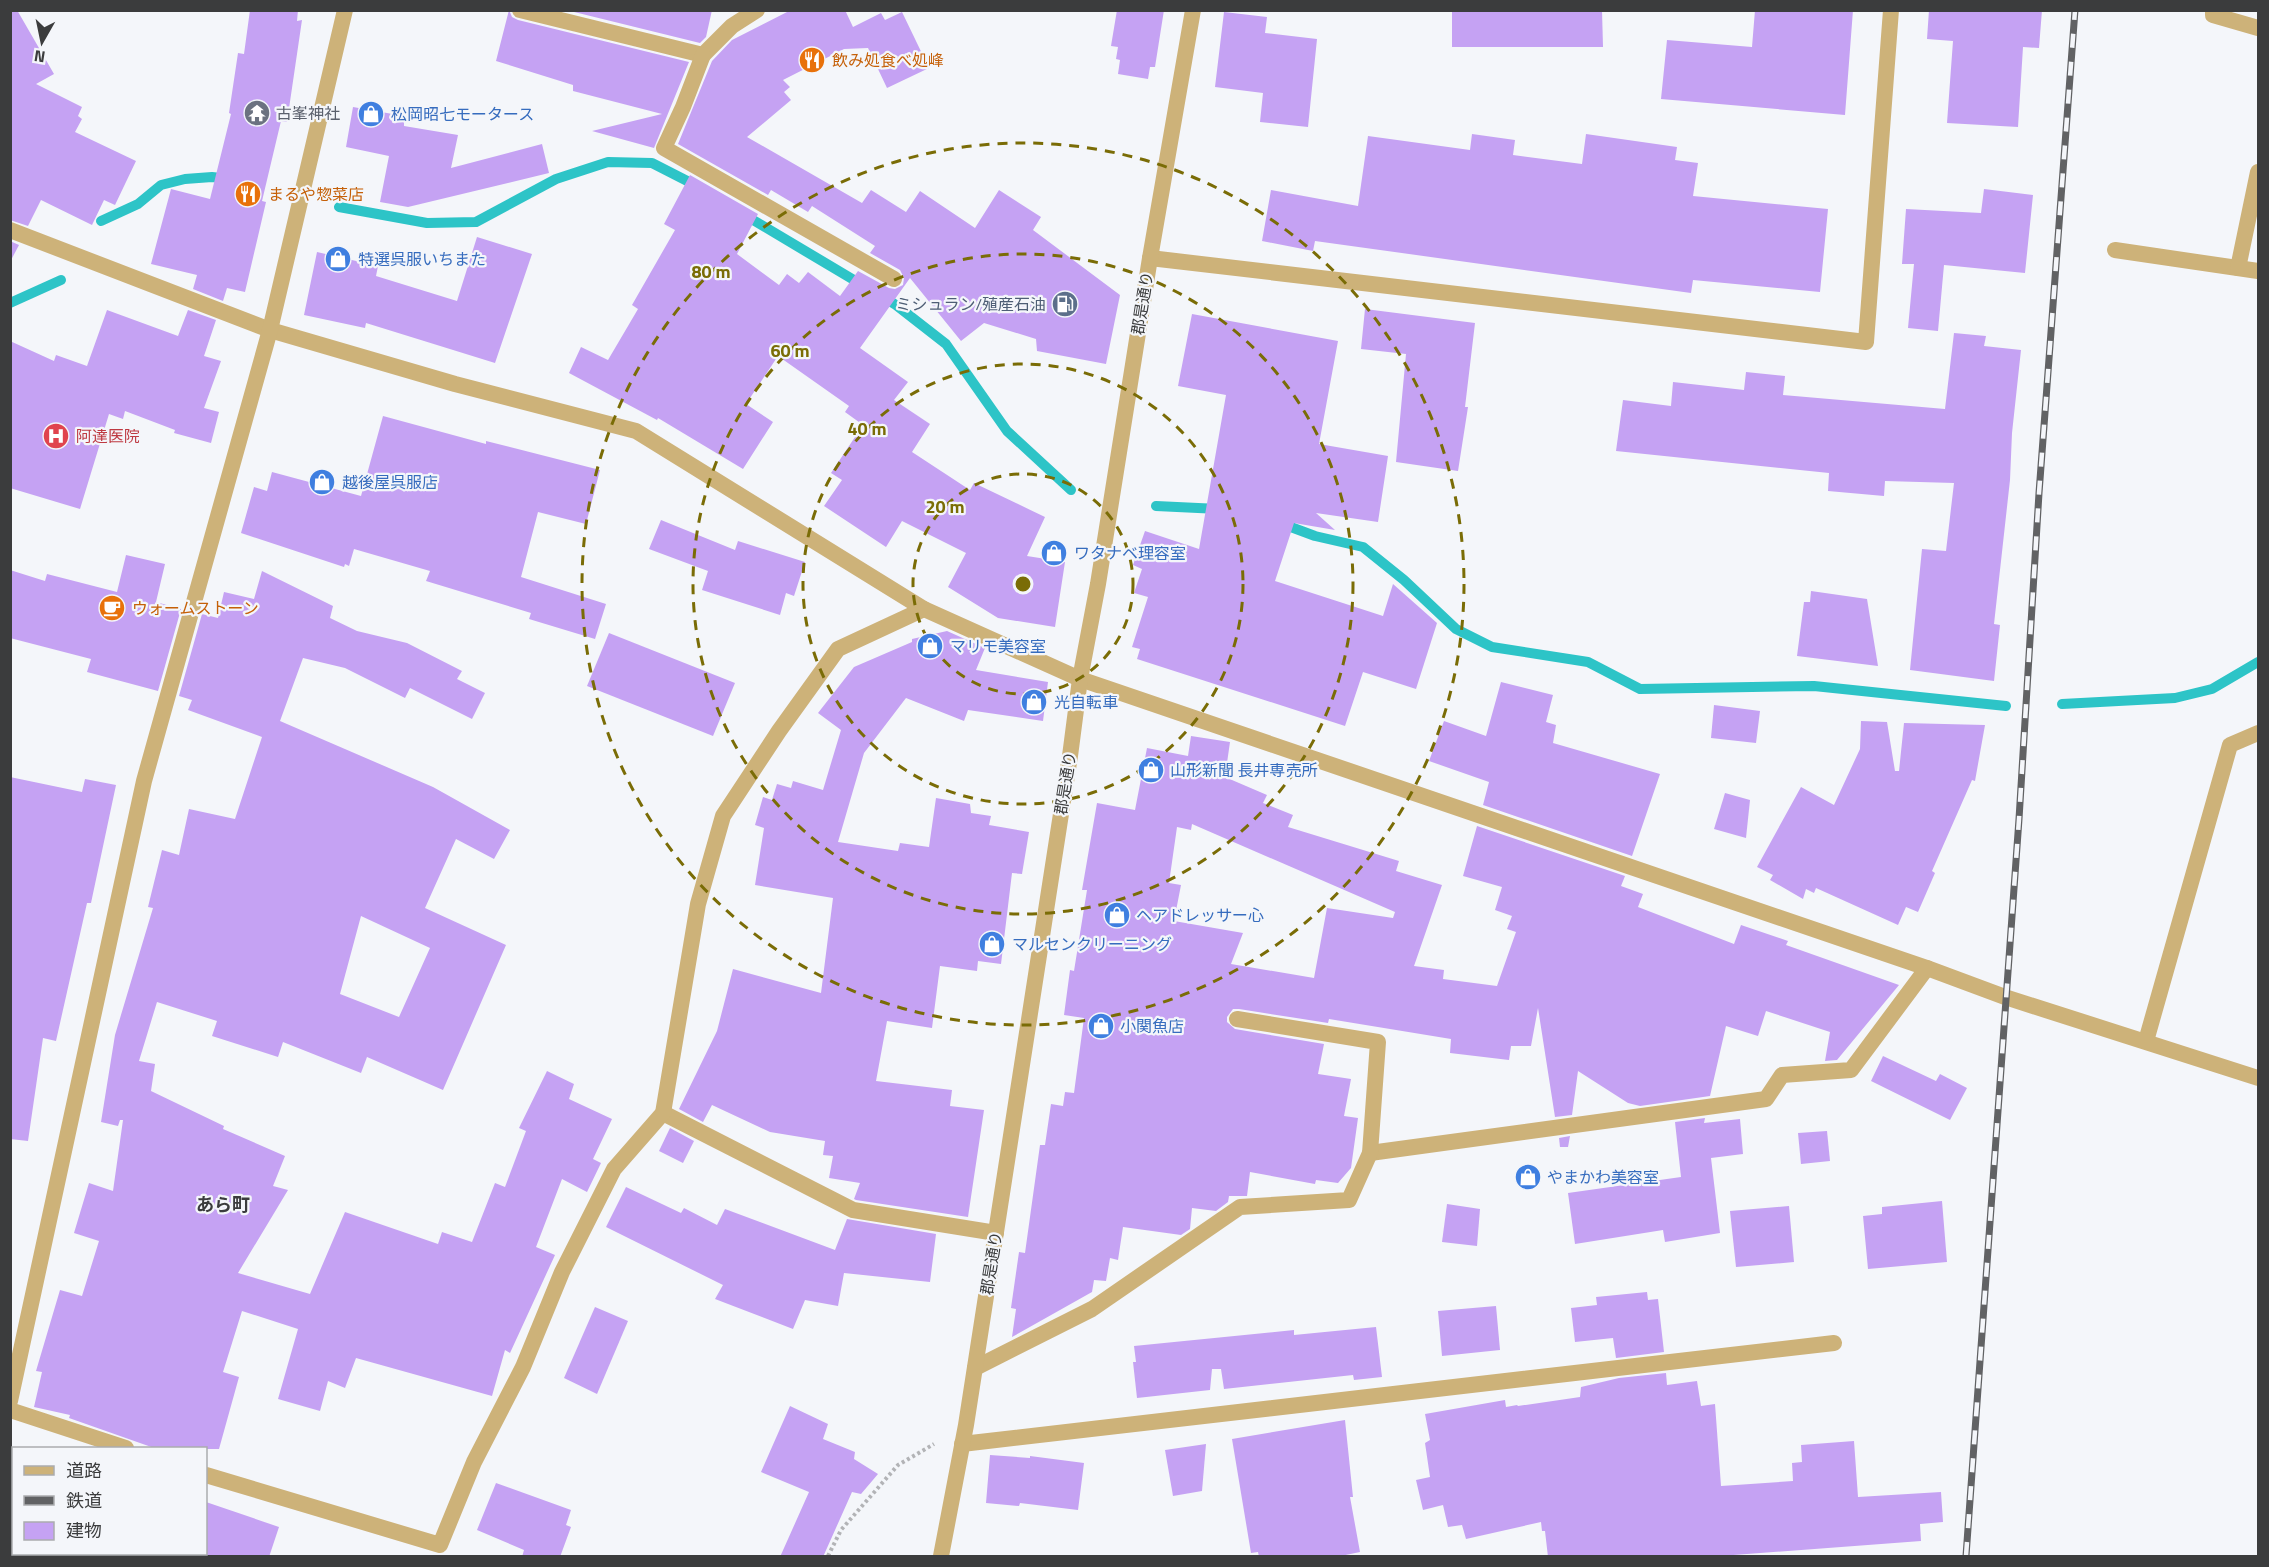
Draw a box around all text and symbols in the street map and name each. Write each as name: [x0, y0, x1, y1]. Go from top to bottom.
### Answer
north arrow: [12, 12, 72, 72]
text: N: [32, 44, 47, 70]
restaurant icon: 飲み処食べ処峰: [797, 45, 827, 75]
place label: 飲み処食べ処峰: [832, 48, 944, 72]
temple icon: 古峯神社: [242, 98, 272, 128]
shop icon: 松岡昭七モータース: [356, 99, 386, 129]
place label: 古峯神社: [276, 101, 340, 125]
place label: 松岡昭七モータース: [391, 102, 534, 126]
restaurant icon: まるや惣菜店: [233, 179, 263, 209]
place label: まるや惣菜店: [268, 182, 364, 206]
shop icon: 特選呉服いちまた: [323, 244, 353, 274]
place label: 特選呉服いちまた: [358, 247, 486, 271]
text: 80 m: [691, 258, 731, 285]
street label: 郡是通り: [1125, 270, 1159, 336]
fuel station icon: ミシュラン/殖産石油: [1050, 289, 1080, 319]
place label: ミシュラン/殖産石油: [895, 292, 1046, 316]
text: 60 m: [770, 337, 810, 364]
text: 40 m: [847, 415, 887, 442]
hospital icon: 阿達医院: [41, 421, 71, 451]
place label: 阿達医院: [76, 424, 140, 448]
shop icon: 越後屋呉服店: [307, 467, 337, 497]
place label: 越後屋呉服店: [342, 470, 438, 494]
text: 20 m: [925, 493, 965, 520]
shop icon: ワタナベ理容室: [1039, 538, 1069, 568]
place label: ワタナベ理容室: [1074, 541, 1186, 565]
centre of rings: [1013, 574, 1033, 594]
cafe icon: ウォームストーン: [97, 593, 127, 623]
place label: ウォームストーン: [132, 596, 259, 620]
shop icon: マリモ美容室: [915, 631, 945, 661]
place label: マリモ美容室: [950, 634, 1046, 658]
shop icon: 光自転車: [1019, 687, 1049, 717]
place label: 光自転車: [1054, 690, 1118, 714]
street label: 郡是通り: [1048, 750, 1082, 816]
shop icon: 山形新聞 長井専売所: [1136, 755, 1166, 785]
place label: 山形新聞 長井専売所: [1170, 758, 1318, 782]
shop icon: ヘアドレッサー心: [1102, 900, 1132, 930]
place label: ヘアドレッサー心: [1136, 903, 1264, 927]
shop icon: マルセンクリーニング: [977, 929, 1007, 959]
place label: マルセンクリーニング: [1012, 932, 1172, 956]
shop icon: 小関魚店: [1086, 1011, 1116, 1041]
place label: 小関魚店: [1120, 1014, 1184, 1038]
shop icon: やまかわ美容室: [1513, 1162, 1543, 1192]
place label: やまかわ美容室: [1547, 1165, 1659, 1189]
district label: あら町: [196, 1191, 250, 1218]
street label: 郡是通り: [974, 1230, 1008, 1296]
legend: [12, 1447, 207, 1555]
text: 道路: [66, 1457, 102, 1484]
text: 鉄道: [66, 1487, 102, 1514]
text: 建物: [66, 1517, 102, 1544]

